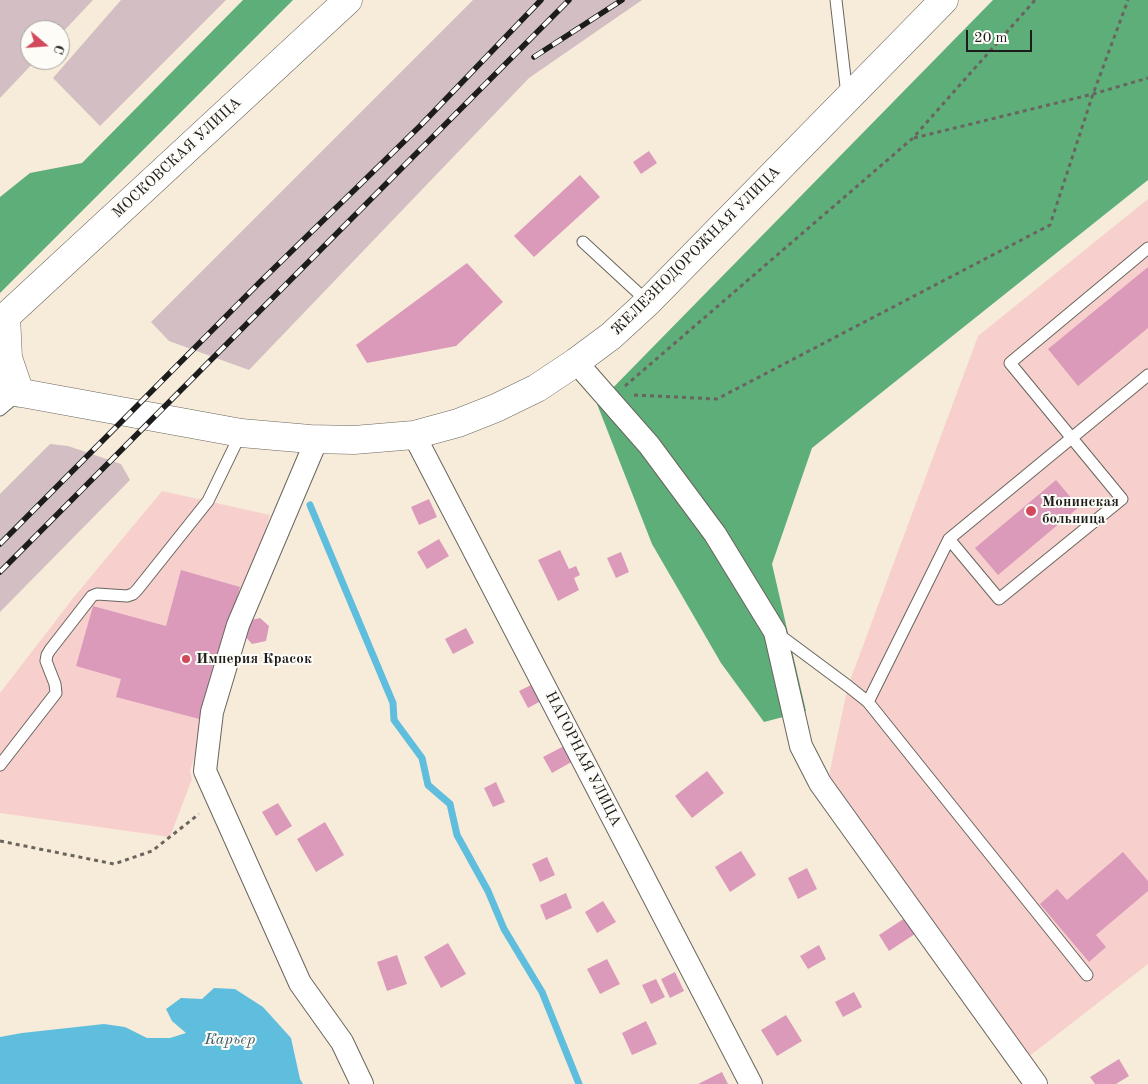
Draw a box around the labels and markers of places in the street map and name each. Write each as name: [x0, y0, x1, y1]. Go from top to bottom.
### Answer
place label: Монинская больница: [1042, 493, 1119, 528]
marker: Монинская больница: [1024, 504, 1038, 518]
place label: Империя Красок: [196, 650, 312, 668]
marker: Империя Красок: [180, 653, 192, 665]

